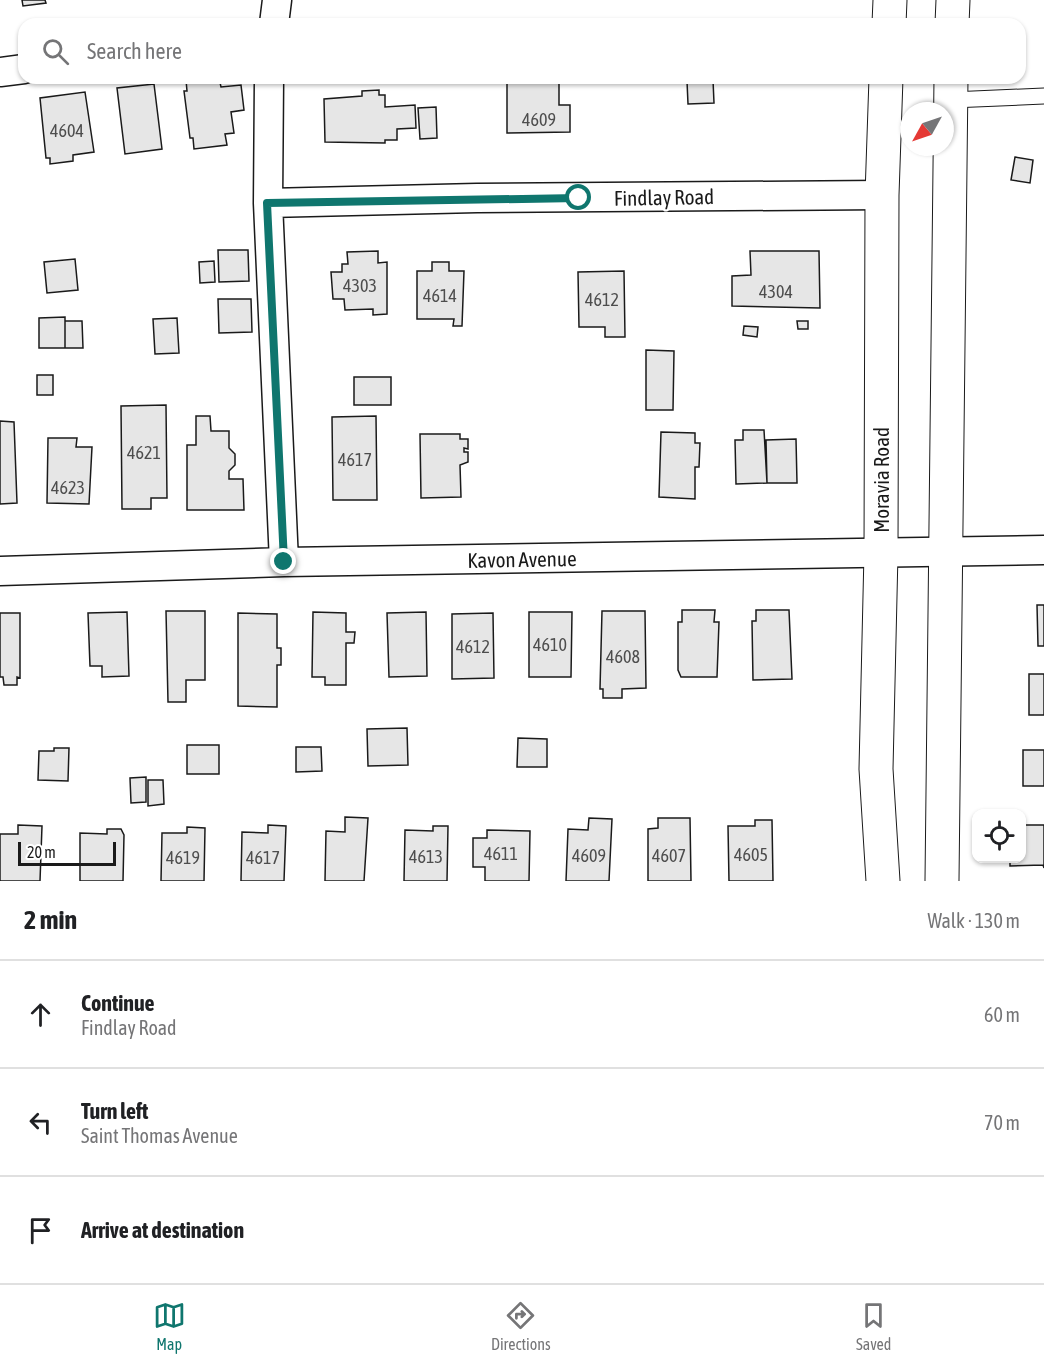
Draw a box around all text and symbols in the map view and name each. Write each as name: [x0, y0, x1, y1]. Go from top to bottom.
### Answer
search box: [18, 18, 1026, 84]
icon: search: [39, 35, 72, 68]
text: Search here: [87, 38, 182, 64]
north arrow: [900, 102, 954, 156]
house number: 4609: [522, 109, 556, 130]
house number: 4604: [50, 120, 84, 141]
route start: [565, 184, 591, 210]
street label: Findlay Road: [614, 184, 714, 210]
house number: 4303: [343, 275, 377, 296]
house number: 4304: [759, 281, 793, 302]
house number: 4614: [423, 285, 457, 306]
house number: 4612: [585, 289, 619, 310]
street label: Moravia Road: [869, 427, 893, 533]
house number: 4621: [127, 442, 161, 463]
house number: 4617: [338, 449, 372, 470]
house number: 4623: [51, 477, 85, 498]
street label: Kavon Avenue: [467, 546, 577, 572]
route end: [270, 548, 296, 574]
house number: 4610: [533, 634, 567, 655]
house number: 4612: [456, 636, 490, 657]
house number: 4608: [606, 646, 640, 667]
map controls: [972, 809, 1026, 863]
button: locate: [972, 809, 1026, 863]
scale bar: [18, 839, 116, 866]
text: 20 m: [27, 843, 56, 861]
house number: 4611: [484, 843, 518, 864]
house number: 4605: [734, 844, 768, 865]
house number: 4609: [572, 845, 606, 866]
house number: 4607: [652, 845, 686, 866]
house number: 4613: [409, 846, 443, 867]
house number: 4619: [166, 847, 200, 868]
house number: 4617: [246, 847, 280, 868]
text: 2 min: [24, 905, 77, 935]
text: Walk · 130 m: [928, 909, 1020, 932]
text: Continue: [81, 990, 155, 1016]
icon: ahead: [24, 998, 57, 1031]
text: 60 m: [984, 1003, 1020, 1026]
text: Findlay Road: [81, 1016, 177, 1039]
text: Turn left: [81, 1098, 148, 1124]
icon: left: [24, 1106, 57, 1139]
text: 70 m: [984, 1111, 1020, 1134]
text: Saint Thomas Avenue: [81, 1124, 238, 1147]
icon: arrive: [24, 1214, 57, 1247]
text: Arrive at destination: [81, 1217, 244, 1243]
tab: Map: [153, 1299, 186, 1353]
tab: Directions: [491, 1299, 551, 1353]
tab: Saved: [856, 1299, 891, 1353]

